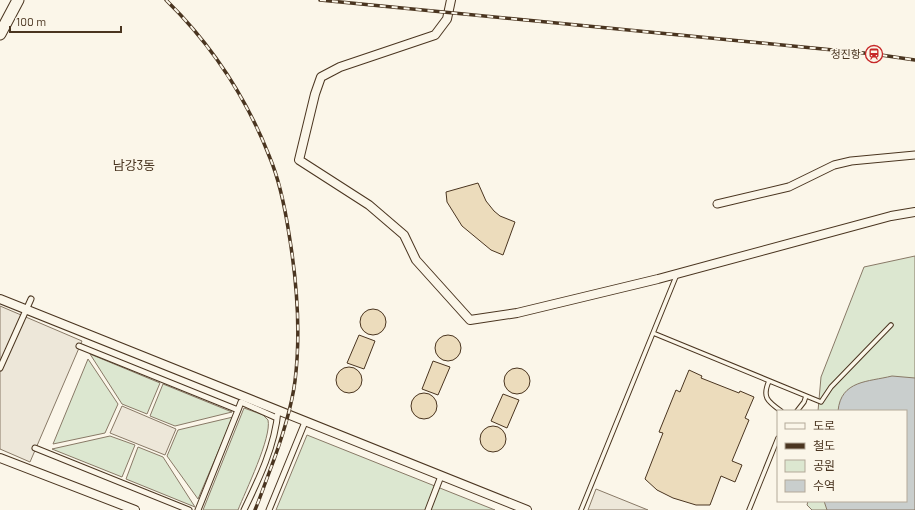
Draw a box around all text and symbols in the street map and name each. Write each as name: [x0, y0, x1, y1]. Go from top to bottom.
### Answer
scale bar: [10, 8, 121, 34]
text: 100 m: [16, 14, 46, 28]
station icon: 청진항: [864, 44, 884, 64]
place label: 청진항: [831, 47, 861, 60]
district label: 남강3동: [113, 157, 155, 173]
legend: [777, 410, 907, 502]
text: 도로: [813, 418, 835, 432]
text: 철도: [813, 438, 835, 452]
text: 공원: [813, 458, 835, 472]
text: 수역: [813, 478, 835, 492]

